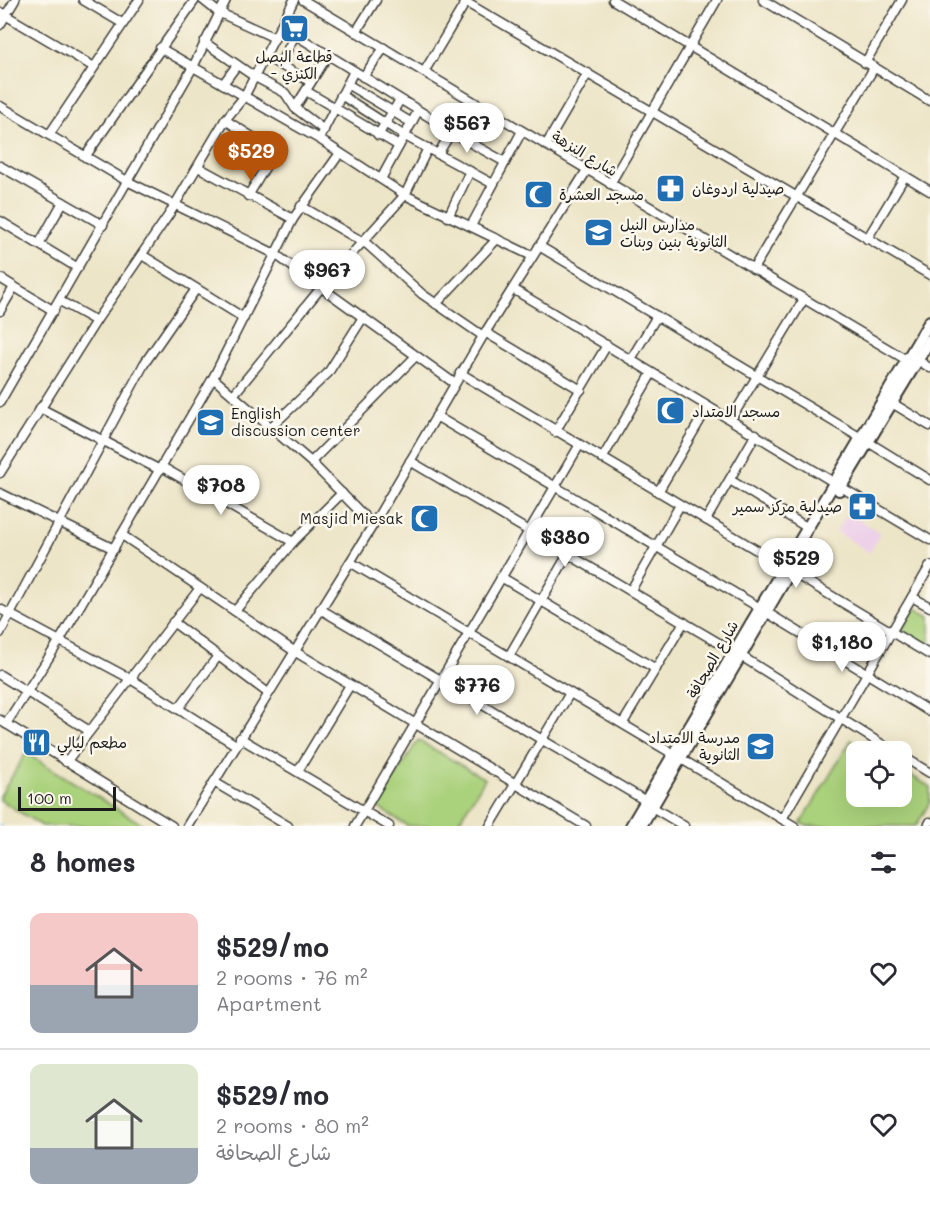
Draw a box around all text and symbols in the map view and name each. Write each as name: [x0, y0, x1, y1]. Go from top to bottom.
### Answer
supermarket icon: قطاعة البصل - الكنزي: [278, 13, 310, 45]
place label: قطاعة البصل - الكنزي: [255, 46, 333, 85]
pin: $567: [431, 103, 503, 154]
text: $567: [443, 109, 491, 135]
street label: شارع النزهة: [548, 126, 622, 181]
pin: $529: [215, 131, 287, 182]
text: $529: [227, 137, 275, 163]
pharmacy icon: صيدلية اردوغان: [655, 172, 687, 204]
mosque icon: مسجد العشرة: [522, 178, 554, 210]
place label: صيدلية اردوغان: [692, 178, 784, 198]
place label: مسجد العشرة: [559, 184, 644, 204]
place label: مدارس النيل الثانوية بنين وبنات: [620, 214, 727, 252]
school or university icon: مدارس النيل الثانوية بنين وبنات: [583, 217, 615, 249]
pin: $967: [291, 250, 363, 301]
text: $967: [303, 256, 351, 282]
mosque icon: مسجد الامتداد: [655, 395, 687, 427]
place label: مسجد الامتداد: [692, 401, 780, 421]
place label: English discussion center: [231, 403, 360, 440]
school or university icon: English discussion center: [194, 406, 226, 438]
pin: $708: [185, 465, 257, 516]
text: $708: [197, 471, 245, 497]
pharmacy icon: صيدلية مركز سمير: [847, 490, 879, 522]
place label: صيدلية مركز سمير: [731, 496, 842, 516]
mosque icon: Masjid Miesak: [408, 502, 440, 534]
place label: Masjid Miesak: [300, 508, 403, 528]
pin: $380: [529, 517, 601, 568]
text: $380: [540, 523, 590, 549]
pin: $529: [760, 538, 832, 589]
text: $529: [772, 544, 820, 570]
street label: شارع الصحافة: [682, 617, 743, 702]
pin: $1,180: [793, 622, 891, 673]
text: $1,180: [811, 628, 873, 654]
pin: $776: [441, 665, 513, 716]
text: $776: [454, 671, 500, 697]
restaurant icon: مطعم ليالي: [20, 726, 52, 758]
place label: مدرسة الامتداد الثانوية: [648, 727, 740, 765]
school or university icon: مدرسة الامتداد الثانوية: [745, 730, 777, 762]
place label: مطعم ليالي: [57, 732, 127, 756]
map controls: [846, 741, 912, 807]
button: locate: [846, 741, 912, 807]
scale bar: [18, 784, 116, 812]
text: 100 m: [27, 787, 72, 808]
text: 8 homes: [30, 845, 136, 879]
icon: filters: [867, 846, 900, 879]
text: $529/mo: [216, 930, 329, 964]
icon: home: [78, 937, 150, 1009]
icon: heart: [867, 957, 900, 990]
text: 2 rooms · 76 m²: [216, 964, 368, 990]
text: Apartment: [216, 990, 322, 1016]
text: $529/mo: [216, 1078, 329, 1112]
icon: home: [78, 1088, 150, 1160]
icon: heart: [867, 1108, 900, 1141]
text: 2 rooms · 80 m²: [216, 1112, 369, 1138]
text: شارع الصحافة: [216, 1139, 331, 1165]

